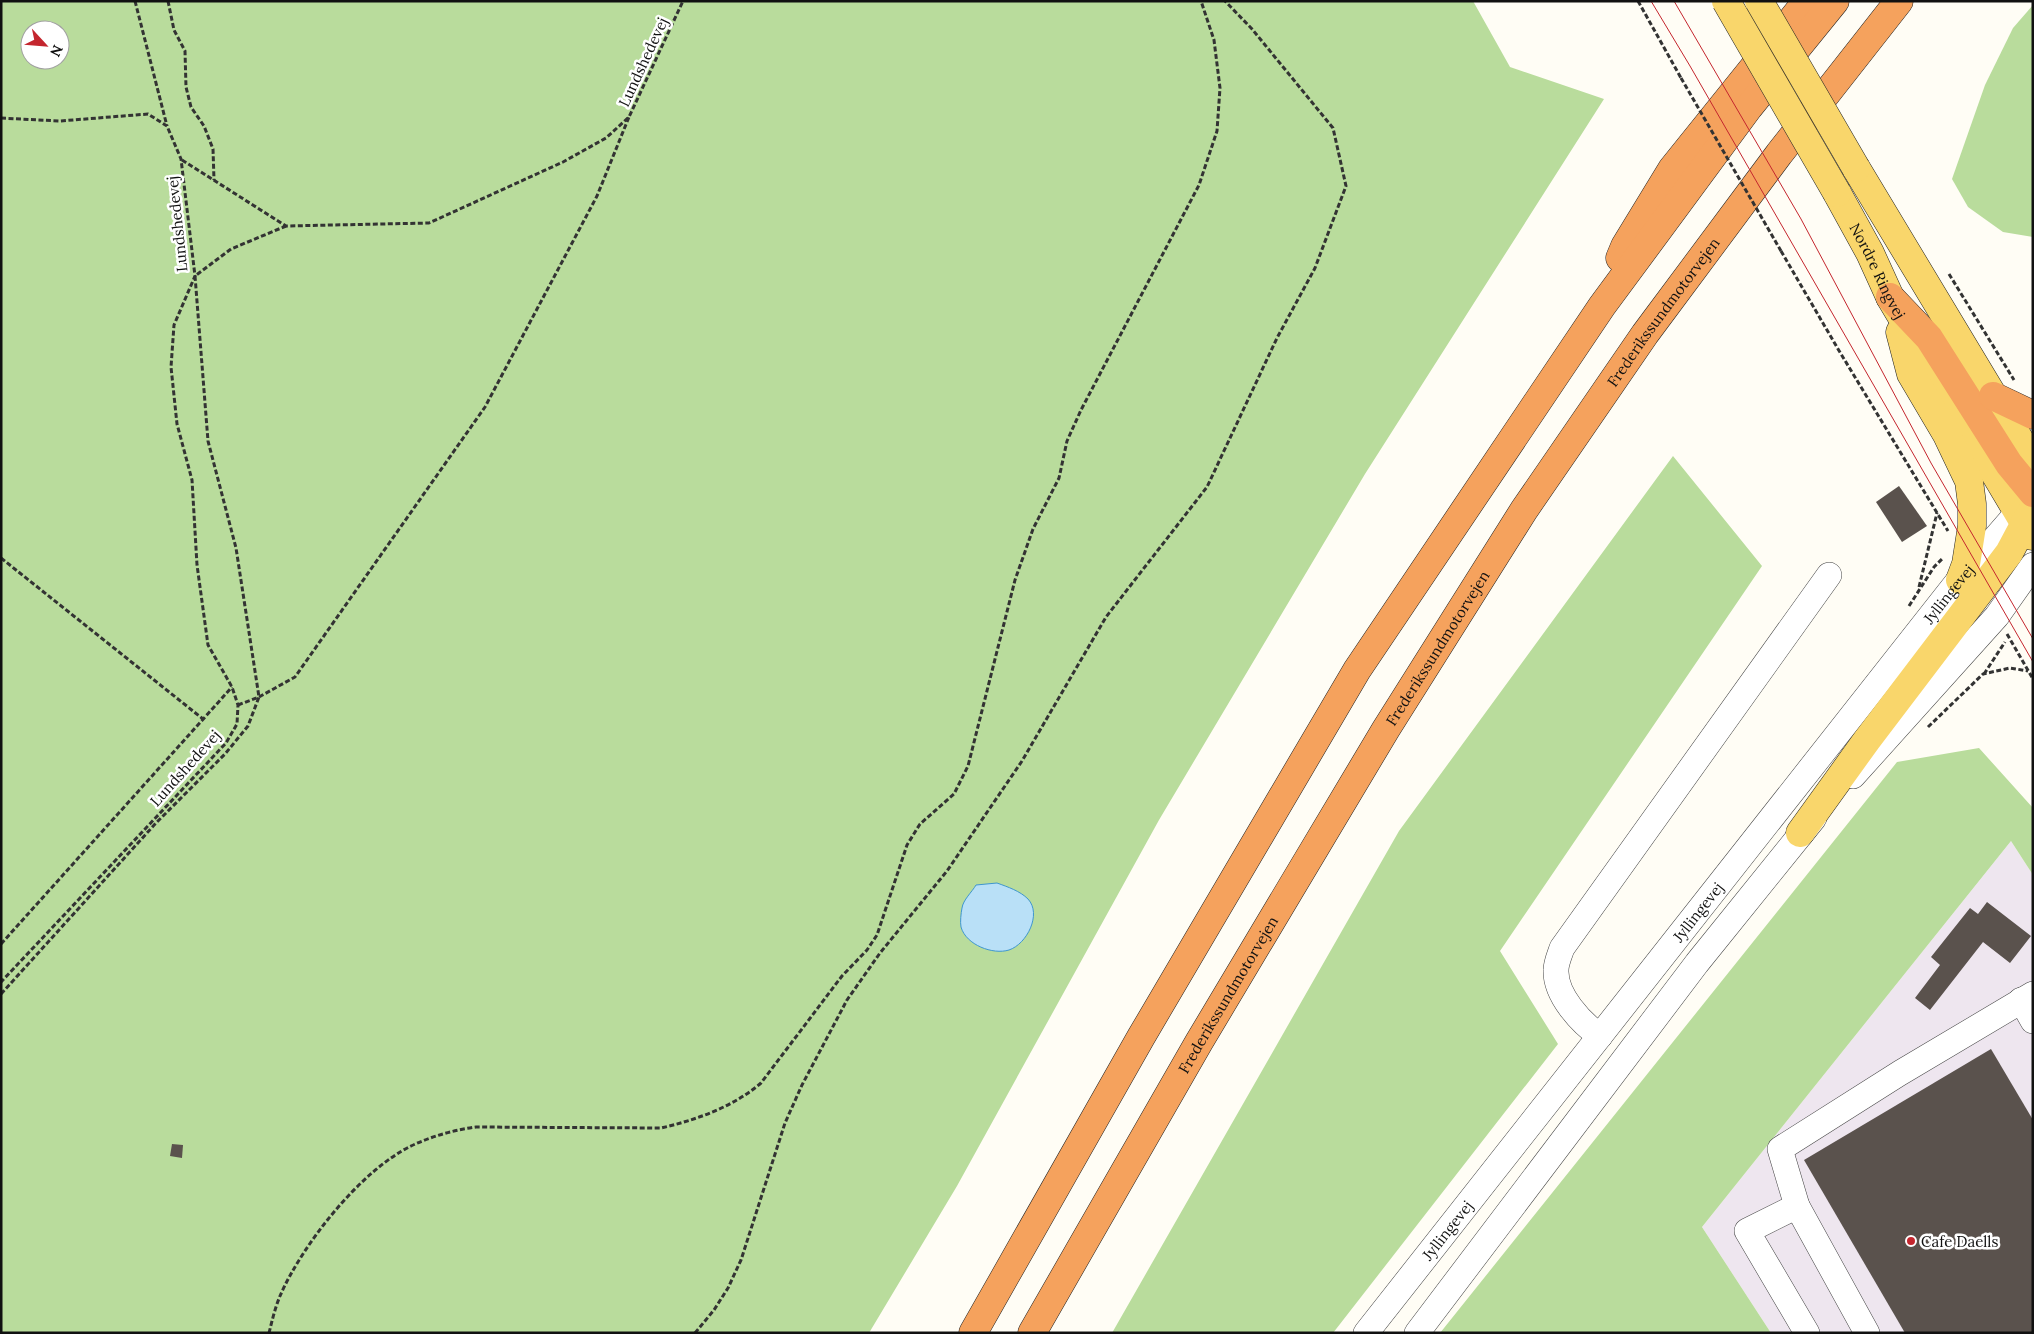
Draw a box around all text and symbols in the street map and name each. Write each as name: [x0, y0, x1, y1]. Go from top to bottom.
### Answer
street label: Lundshedevej: [614, 14, 672, 110]
north arrow: [20, 20, 70, 70]
text: N: [46, 42, 67, 60]
street label: Lundshedevej: [163, 175, 191, 273]
street label: Nordre Ringvej: [1846, 220, 1910, 322]
street label: Frederikssundmotorvejen: [1602, 233, 1723, 390]
street label: Jyllingevej: [1918, 560, 1978, 628]
street label: Frederikssundmotorvejen: [1381, 567, 1493, 729]
street label: Lundshedevej: [146, 726, 224, 810]
street label: Jyllingevej: [1668, 878, 1727, 946]
street label: Frederikssundmotorvejen: [1174, 912, 1282, 1077]
street label: Jyllingevej: [1417, 1196, 1476, 1265]
place label: Cafe Daells: [1921, 1232, 1998, 1251]
marker: Cafe Daells: [1905, 1235, 1917, 1247]

